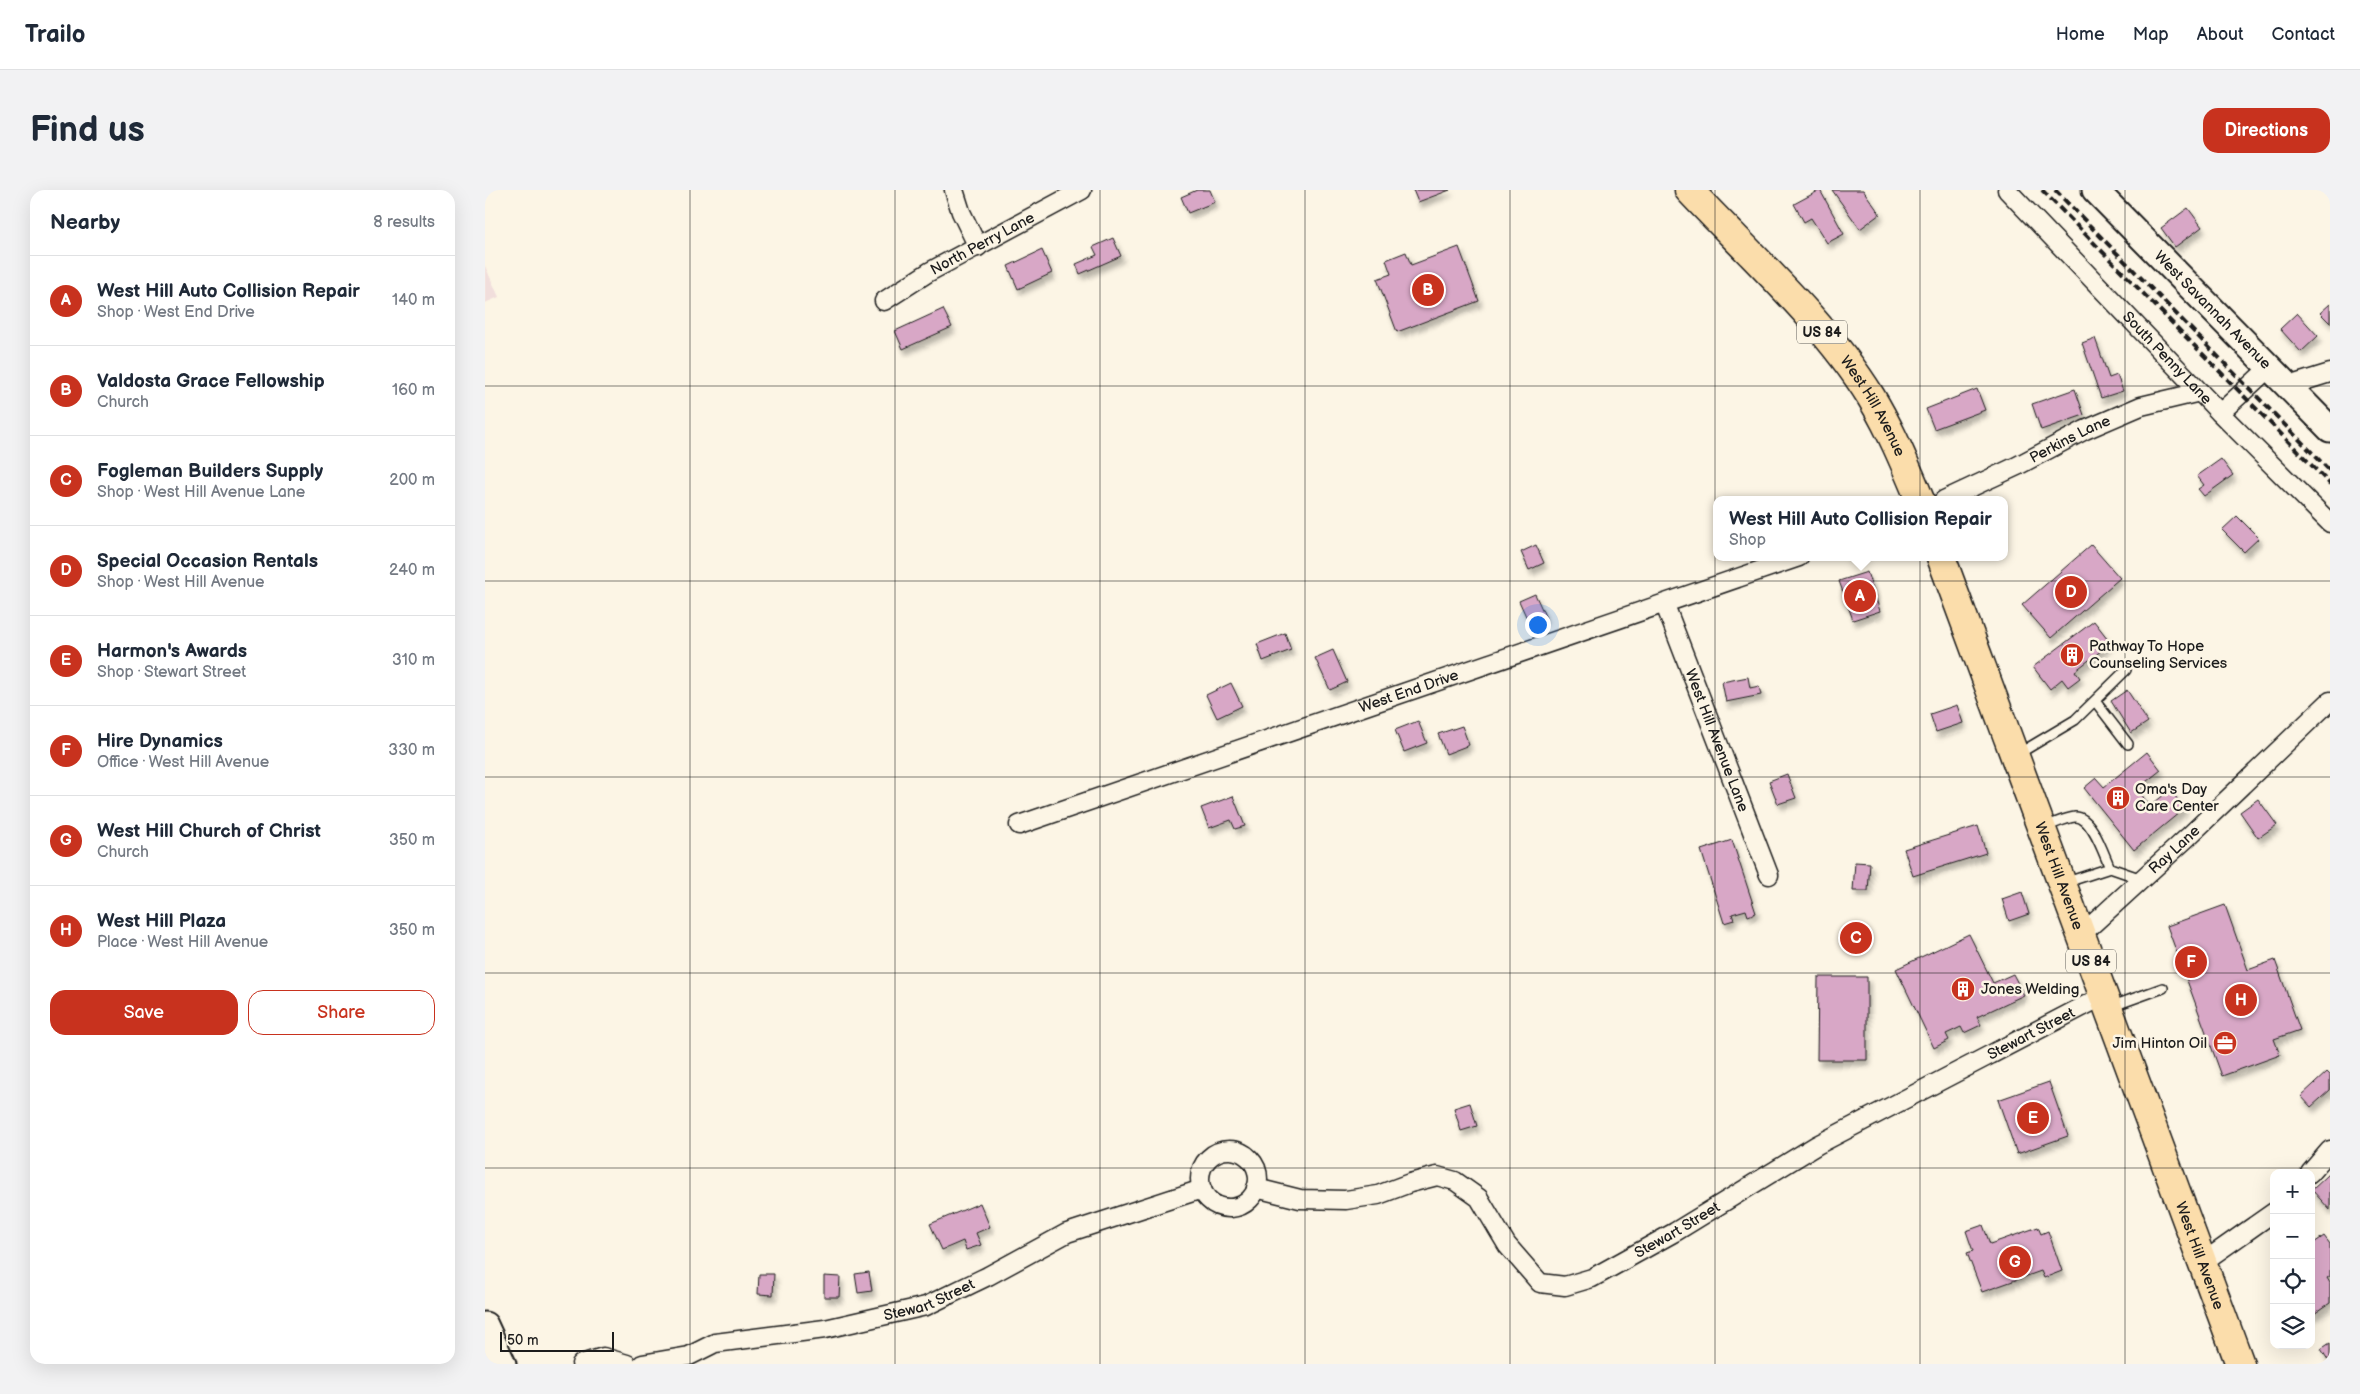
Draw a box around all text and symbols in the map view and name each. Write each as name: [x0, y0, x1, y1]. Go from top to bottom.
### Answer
text: Trailo: [25, 20, 85, 49]
text: Home: [2056, 24, 2105, 45]
text: Map: [2133, 24, 2169, 45]
text: About: [2197, 24, 2244, 45]
text: Contact: [2272, 24, 2335, 45]
button: Directions: [2203, 108, 2330, 153]
text: Find us: [30, 109, 145, 152]
street label: North Perry Lane: [927, 208, 1038, 280]
text: Nearby: [50, 210, 120, 235]
text: 8 results: [373, 213, 435, 232]
street label: West Savannah Avenue: [2150, 247, 2275, 374]
pin: B: [1412, 271, 1444, 309]
text: West Hill Auto Collision Repair: [97, 280, 360, 303]
text: A: [61, 291, 71, 310]
text: 140 m: [392, 291, 435, 310]
text: Shop · West End Drive: [97, 303, 255, 322]
street label: South Penny Lane: [2118, 308, 2216, 409]
road number: US 84: [1797, 320, 1847, 344]
street label: West Hill Avenue: [1836, 352, 1909, 459]
text: Valdosta Grace Fellowship: [97, 370, 325, 393]
text: B: [60, 381, 72, 400]
text: 160 m: [392, 381, 435, 400]
text: Church: [97, 393, 149, 412]
street label: Perkins Lane: [2026, 411, 2113, 468]
text: Fogleman Builders Supply: [97, 460, 323, 483]
text: C: [60, 471, 72, 490]
text: 200 m: [389, 471, 435, 490]
text: Shop · West Hill Avenue Lane: [97, 483, 305, 502]
popup: [1713, 496, 2008, 561]
text: West Hill Auto Collision Repair: [1729, 508, 1992, 531]
text: Shop: [1729, 531, 1766, 550]
text: Special Occasion Rentals: [97, 550, 318, 573]
text: D: [60, 561, 72, 580]
text: 240 m: [389, 561, 435, 580]
text: Shop · West Hill Avenue: [97, 573, 265, 592]
pin: D: [2055, 573, 2087, 611]
pin: A: [1844, 577, 1876, 615]
your location: [1525, 612, 1551, 638]
place label: Pathway To Hope Counseling Services: [2089, 637, 2228, 673]
text: Harmon's Awards: [97, 640, 247, 663]
building icon: Pathway To Hope Counseling Services: [2059, 642, 2085, 668]
text: E: [61, 651, 71, 670]
text: 310 m: [392, 651, 435, 670]
text: Shop · Stewart Street: [97, 663, 246, 682]
street label: West End Drive: [1356, 666, 1461, 718]
street label: West Hill Avenue Lane: [1681, 666, 1753, 815]
text: Hire Dynamics: [97, 730, 223, 753]
text: F: [61, 741, 71, 760]
text: 330 m: [388, 741, 435, 760]
text: Office · West Hill Avenue: [97, 753, 269, 772]
place label: Oma's Day Care Center: [2135, 780, 2219, 816]
building icon: Oma's Day Care Center: [2105, 785, 2131, 811]
street label: West Hill Avenue: [2030, 819, 2087, 933]
text: West Hill Church of Christ: [97, 820, 321, 843]
street label: Ray Lane: [2145, 822, 2204, 878]
text: G: [60, 831, 72, 850]
text: 350 m: [389, 831, 435, 850]
text: Church: [97, 843, 149, 862]
text: West Hill Plaza: [97, 910, 226, 933]
pin: C: [1840, 919, 1872, 957]
text: H: [60, 921, 72, 940]
text: 350 m: [389, 921, 435, 940]
text: Place · West Hill Avenue: [97, 933, 268, 952]
pin: F: [2175, 943, 2207, 981]
road number: US 84: [2066, 949, 2116, 972]
building icon: Jones Welding: [1950, 976, 1976, 1002]
place label: Jones Welding: [1981, 980, 2079, 999]
pin: H: [2225, 981, 2257, 1019]
button: Save: [50, 990, 238, 1035]
button: Share: [248, 990, 435, 1035]
street label: Stewart Street: [1984, 1003, 2078, 1065]
office icon: Jim Hinton Oil: [2212, 1030, 2238, 1056]
place label: Jim Hinton Oil: [2113, 1034, 2207, 1053]
pin: E: [2017, 1099, 2049, 1137]
map controls: [2270, 1169, 2315, 1349]
button: +: [2270, 1169, 2315, 1214]
street label: Stewart Street: [1631, 1198, 1724, 1263]
street label: West Hill Avenue: [2171, 1199, 2228, 1312]
button: −: [2270, 1214, 2315, 1259]
pin: G: [1999, 1243, 2031, 1281]
button: locate: [2270, 1259, 2315, 1304]
street label: Stewart Street: [882, 1275, 978, 1325]
button: layers: [2270, 1304, 2315, 1349]
scale bar: [500, 1329, 614, 1352]
text: 50 m: [507, 1332, 539, 1349]

